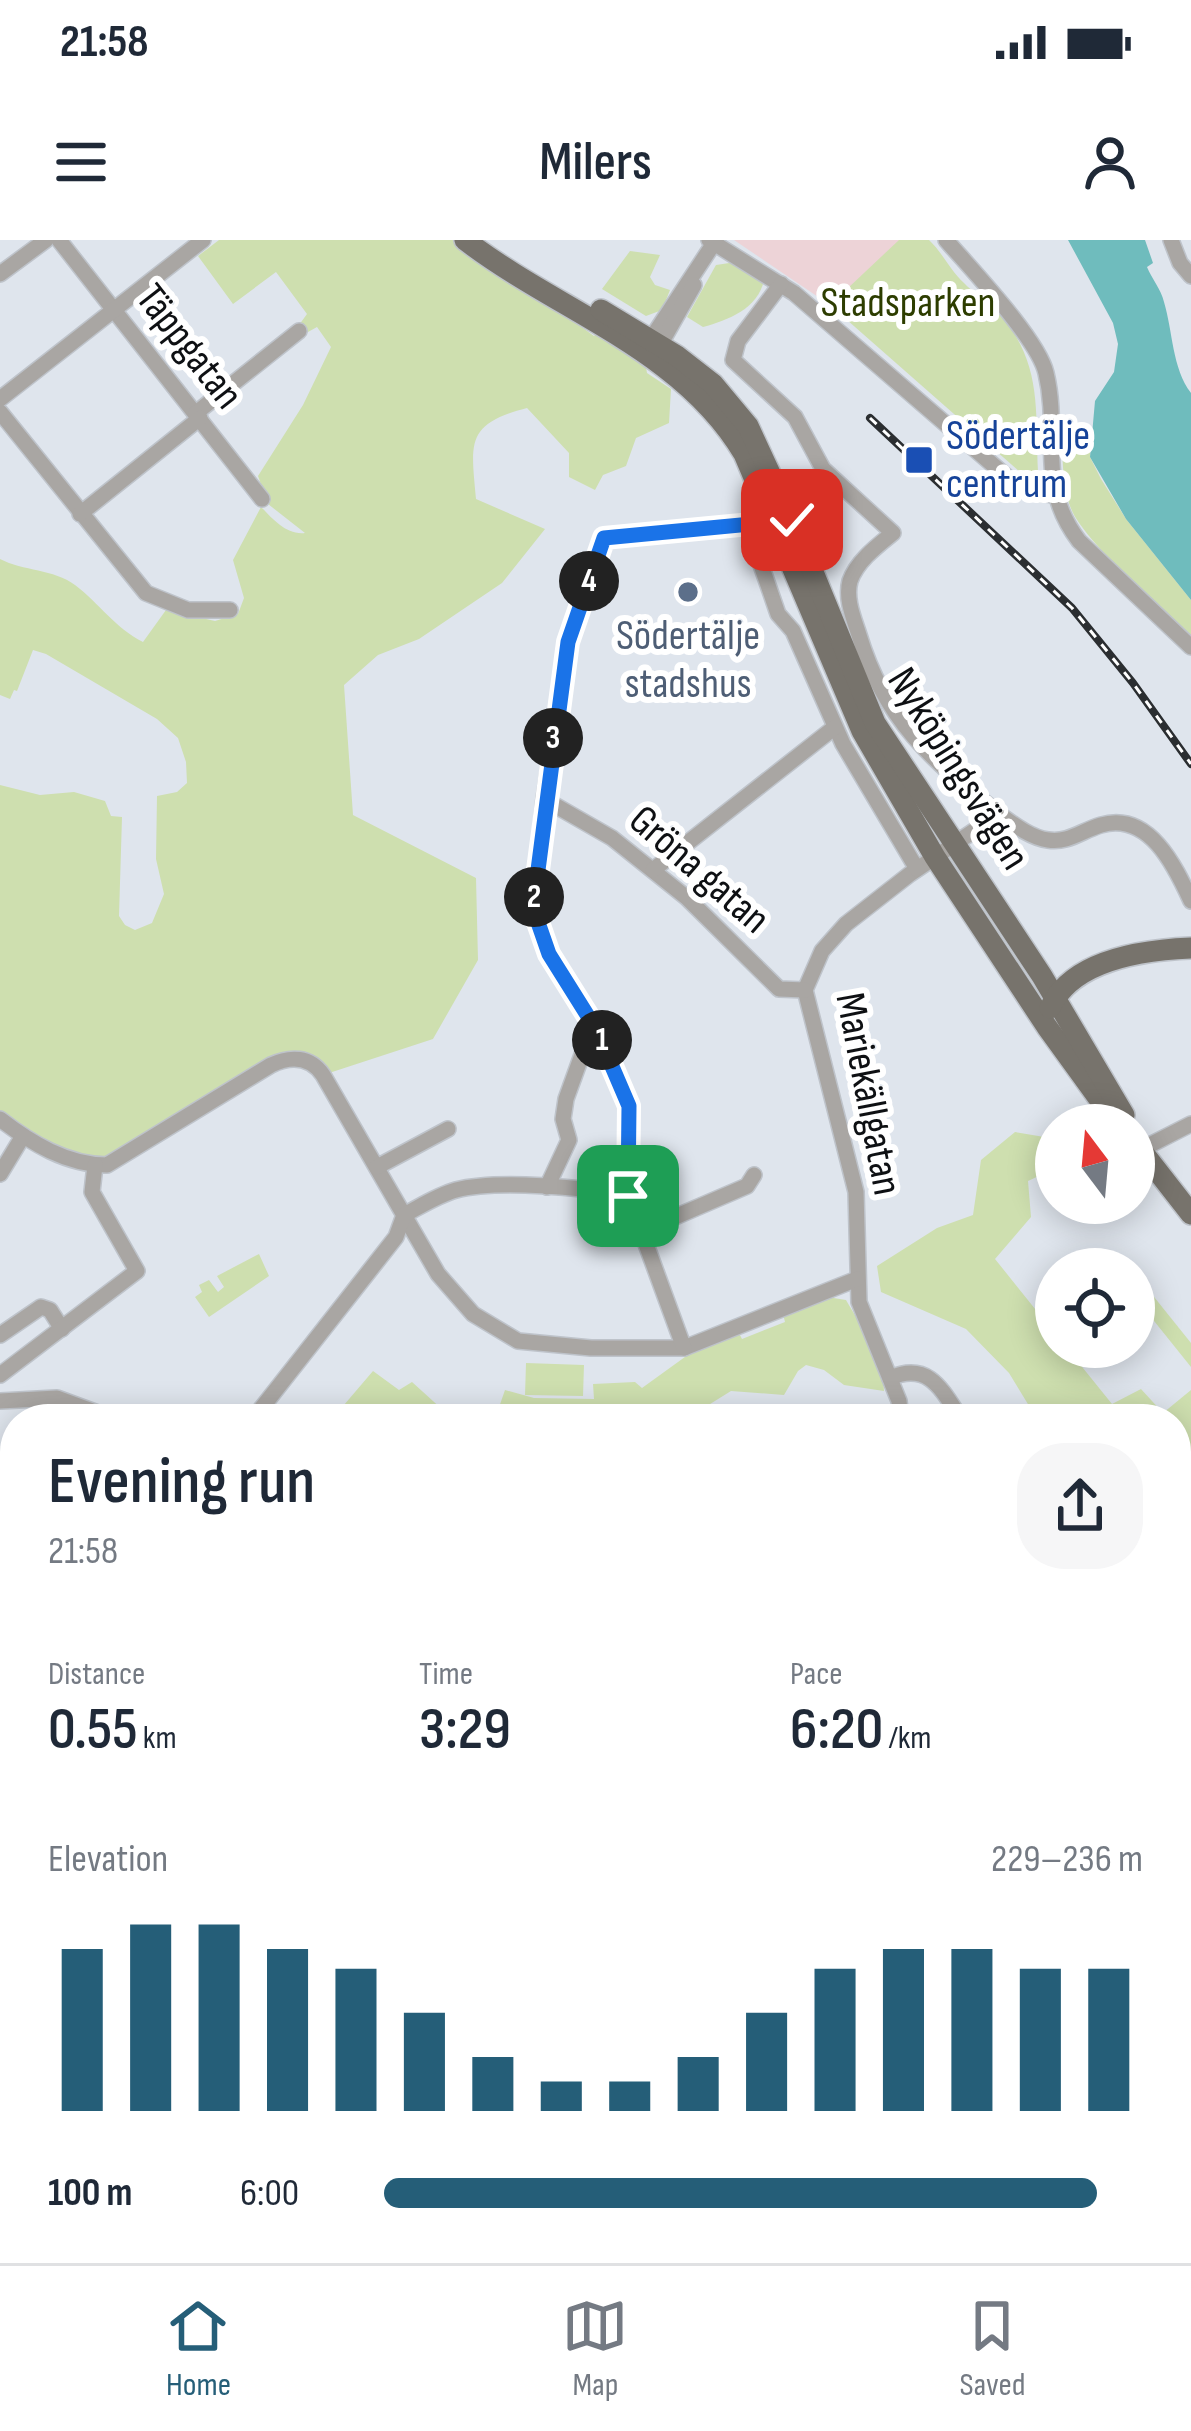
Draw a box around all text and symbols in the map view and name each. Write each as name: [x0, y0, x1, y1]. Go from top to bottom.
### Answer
text: 21:58: [60, 15, 148, 70]
icon: menu: [48, 129, 114, 195]
icon: person: [1077, 129, 1143, 195]
text: Milers: [539, 130, 652, 195]
street label: Täppgatan: [125, 274, 253, 420]
park label: Stadsparken: [820, 278, 996, 329]
place label: Södertälje centrum: [946, 411, 1090, 510]
marker: Södertälje centrum: [903, 444, 935, 476]
pin: [741, 469, 843, 571]
icon: check: [759, 487, 825, 553]
pin: 4: [559, 551, 619, 611]
text: 4: [581, 561, 597, 601]
marker: Södertälje stadshus: [675, 579, 701, 605]
place label: Södertälje stadshus: [616, 611, 760, 710]
street label: Nyköpingsvägen: [876, 659, 1040, 879]
pin: 3: [523, 708, 583, 768]
text: 3: [546, 718, 560, 758]
street label: Gröna gatan: [618, 795, 780, 945]
pin: 2: [504, 867, 564, 927]
text: 2: [527, 877, 541, 917]
street label: Mariekällgatan: [823, 989, 913, 1199]
pin: 1: [572, 1010, 632, 1070]
text: 1: [596, 1020, 608, 1060]
north arrow: [1035, 1104, 1155, 1224]
map controls: [1035, 1104, 1155, 1368]
pin: [577, 1145, 679, 1247]
icon: arrive: [595, 1163, 661, 1229]
button: locate: [1035, 1248, 1155, 1368]
text: Evening run: [48, 1443, 315, 1522]
button: share: [1017, 1443, 1143, 1569]
text: 21:58: [48, 1528, 118, 1575]
text: Distance: [48, 1654, 145, 1694]
text: Time: [419, 1654, 473, 1694]
text: Pace: [790, 1654, 843, 1694]
text: 0.55: [48, 1694, 138, 1766]
text: 3:29: [419, 1694, 511, 1766]
text: 6:20: [790, 1694, 883, 1766]
text: km: [138, 1718, 177, 1758]
text: /km: [883, 1718, 932, 1758]
text: Elevation: [48, 1836, 168, 1883]
text: 229–236 m: [991, 1836, 1143, 1883]
text: 100 m: [48, 2170, 132, 2217]
text: 6:00: [240, 2170, 299, 2217]
tab: Home: [165, 2293, 231, 2405]
tab: Map: [562, 2293, 628, 2405]
tab: Saved: [959, 2293, 1026, 2405]

